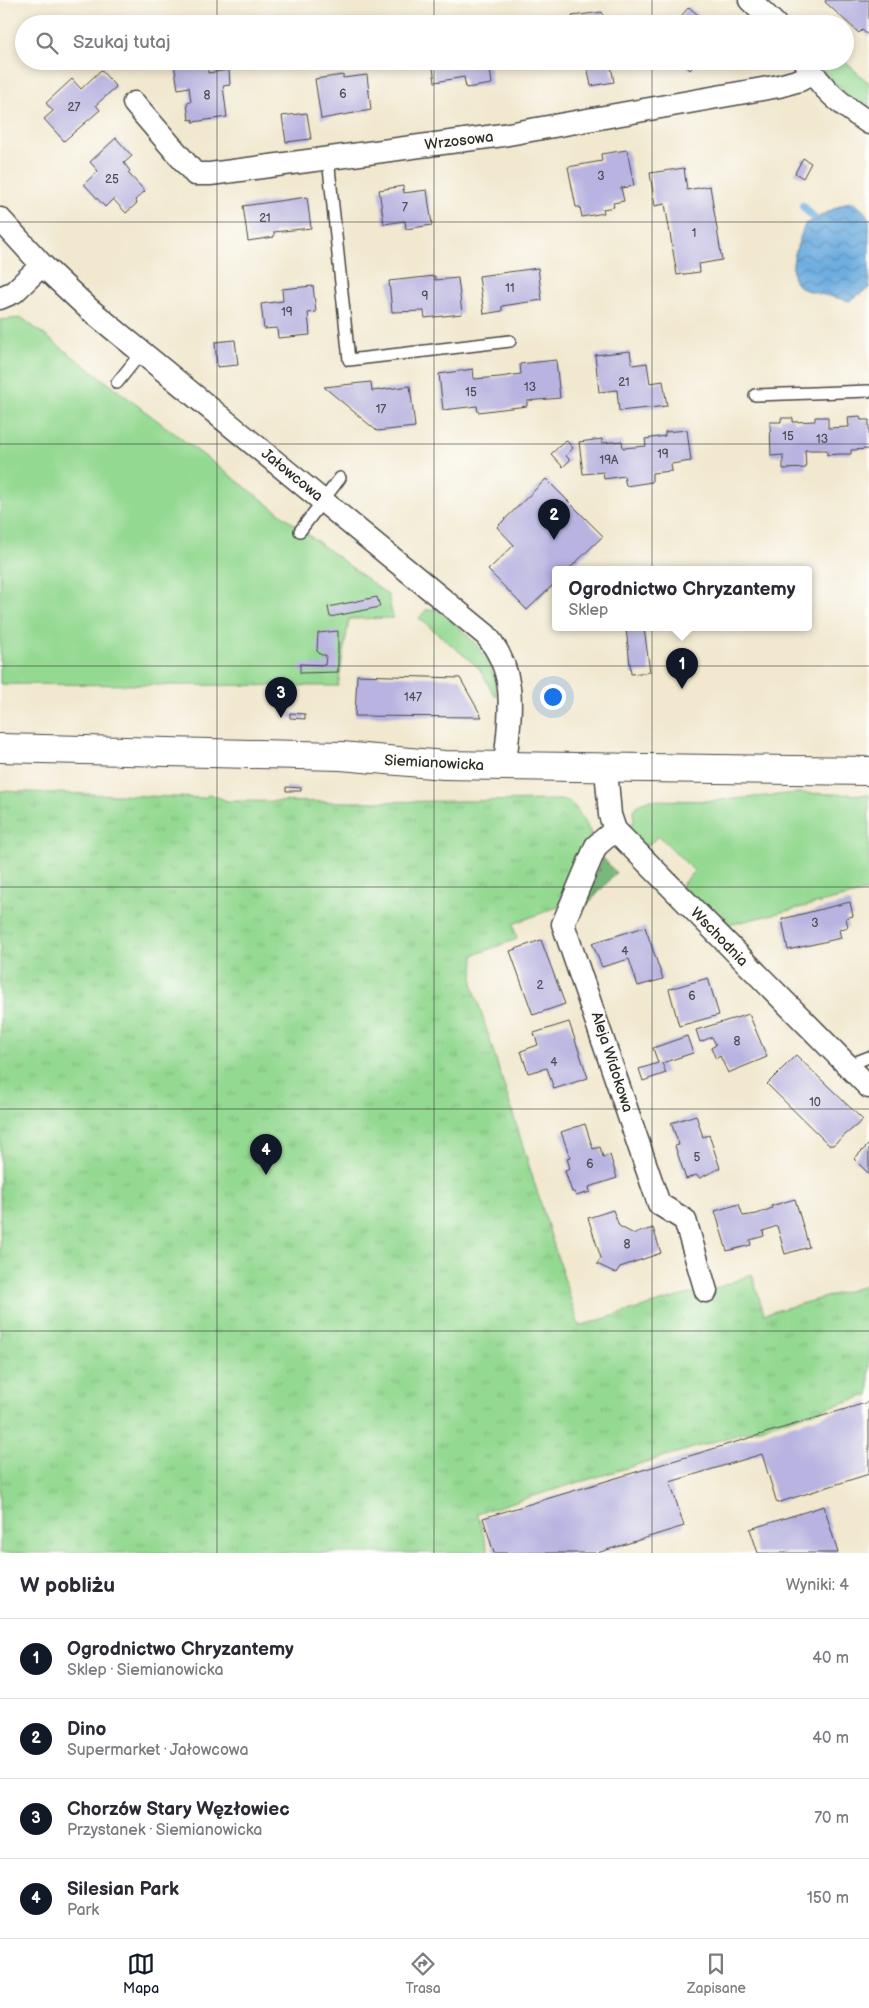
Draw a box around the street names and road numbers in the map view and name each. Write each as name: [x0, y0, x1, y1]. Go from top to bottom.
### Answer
street label: Wrzosowa: [424, 127, 494, 155]
street label: Jałowcowa: [257, 444, 327, 506]
street label: Siemianowicka: [384, 751, 484, 775]
street label: Wschodnia: [686, 903, 752, 971]
street label: Aleja Widokowa: [587, 1009, 637, 1115]

